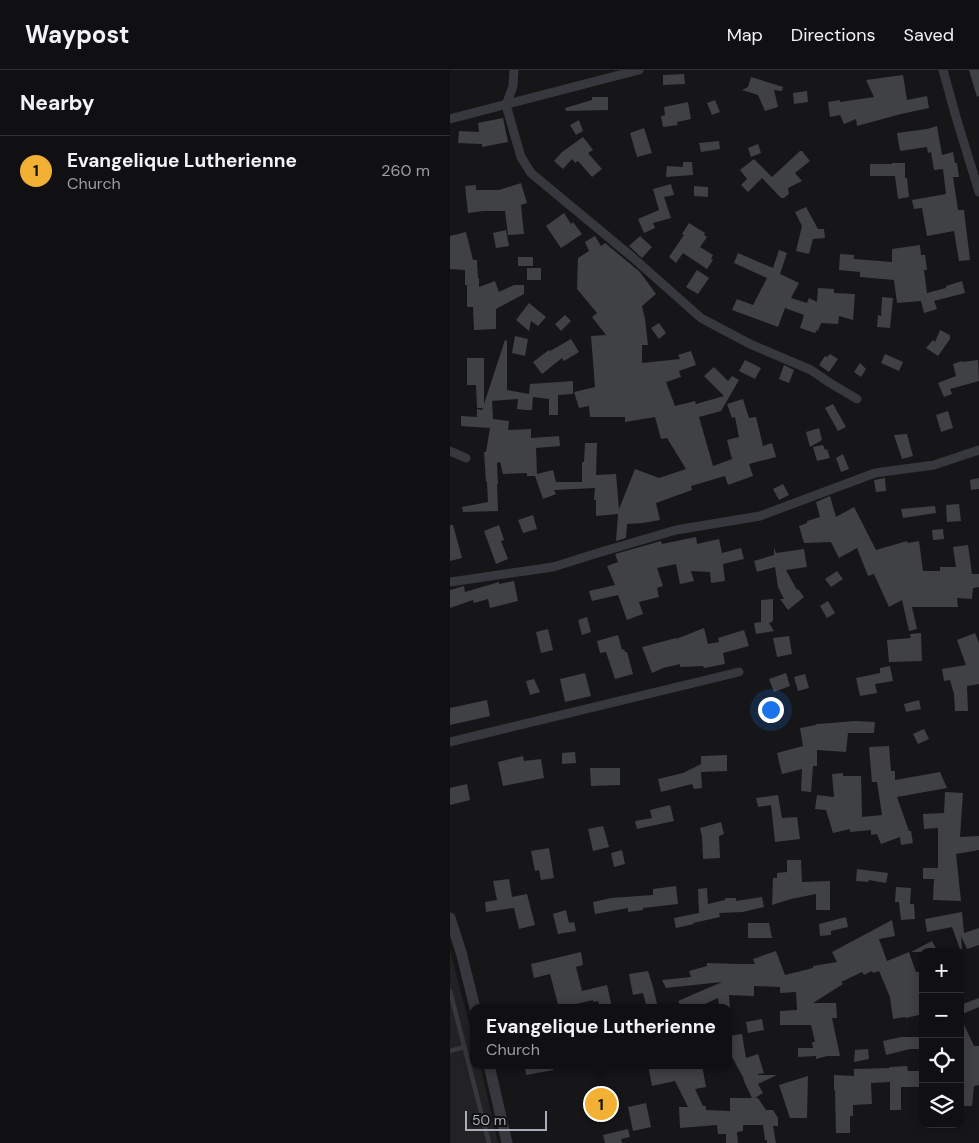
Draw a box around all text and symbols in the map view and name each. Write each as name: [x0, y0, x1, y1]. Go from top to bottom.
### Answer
text: Waypost: [25, 19, 129, 50]
text: Map: [727, 23, 763, 47]
text: Directions: [791, 23, 876, 47]
text: Saved: [904, 23, 954, 47]
text: Nearby: [20, 89, 94, 117]
text: Evangelique Lutherienne: [67, 148, 297, 173]
text: 1: [33, 160, 39, 181]
text: 260 m: [381, 160, 430, 181]
text: Church: [67, 173, 121, 194]
your location: [758, 697, 784, 723]
map controls: [919, 948, 964, 1128]
button: +: [919, 948, 964, 993]
button: −: [919, 993, 964, 1038]
popup: [470, 1004, 732, 1069]
text: Evangelique Lutherienne: [486, 1014, 716, 1039]
button: locate: [919, 1038, 964, 1083]
text: Church: [486, 1039, 540, 1060]
button: layers: [919, 1083, 964, 1128]
pin: 1: [585, 1085, 617, 1123]
scale bar: [465, 1108, 548, 1131]
text: 50 m: [472, 1111, 506, 1129]

